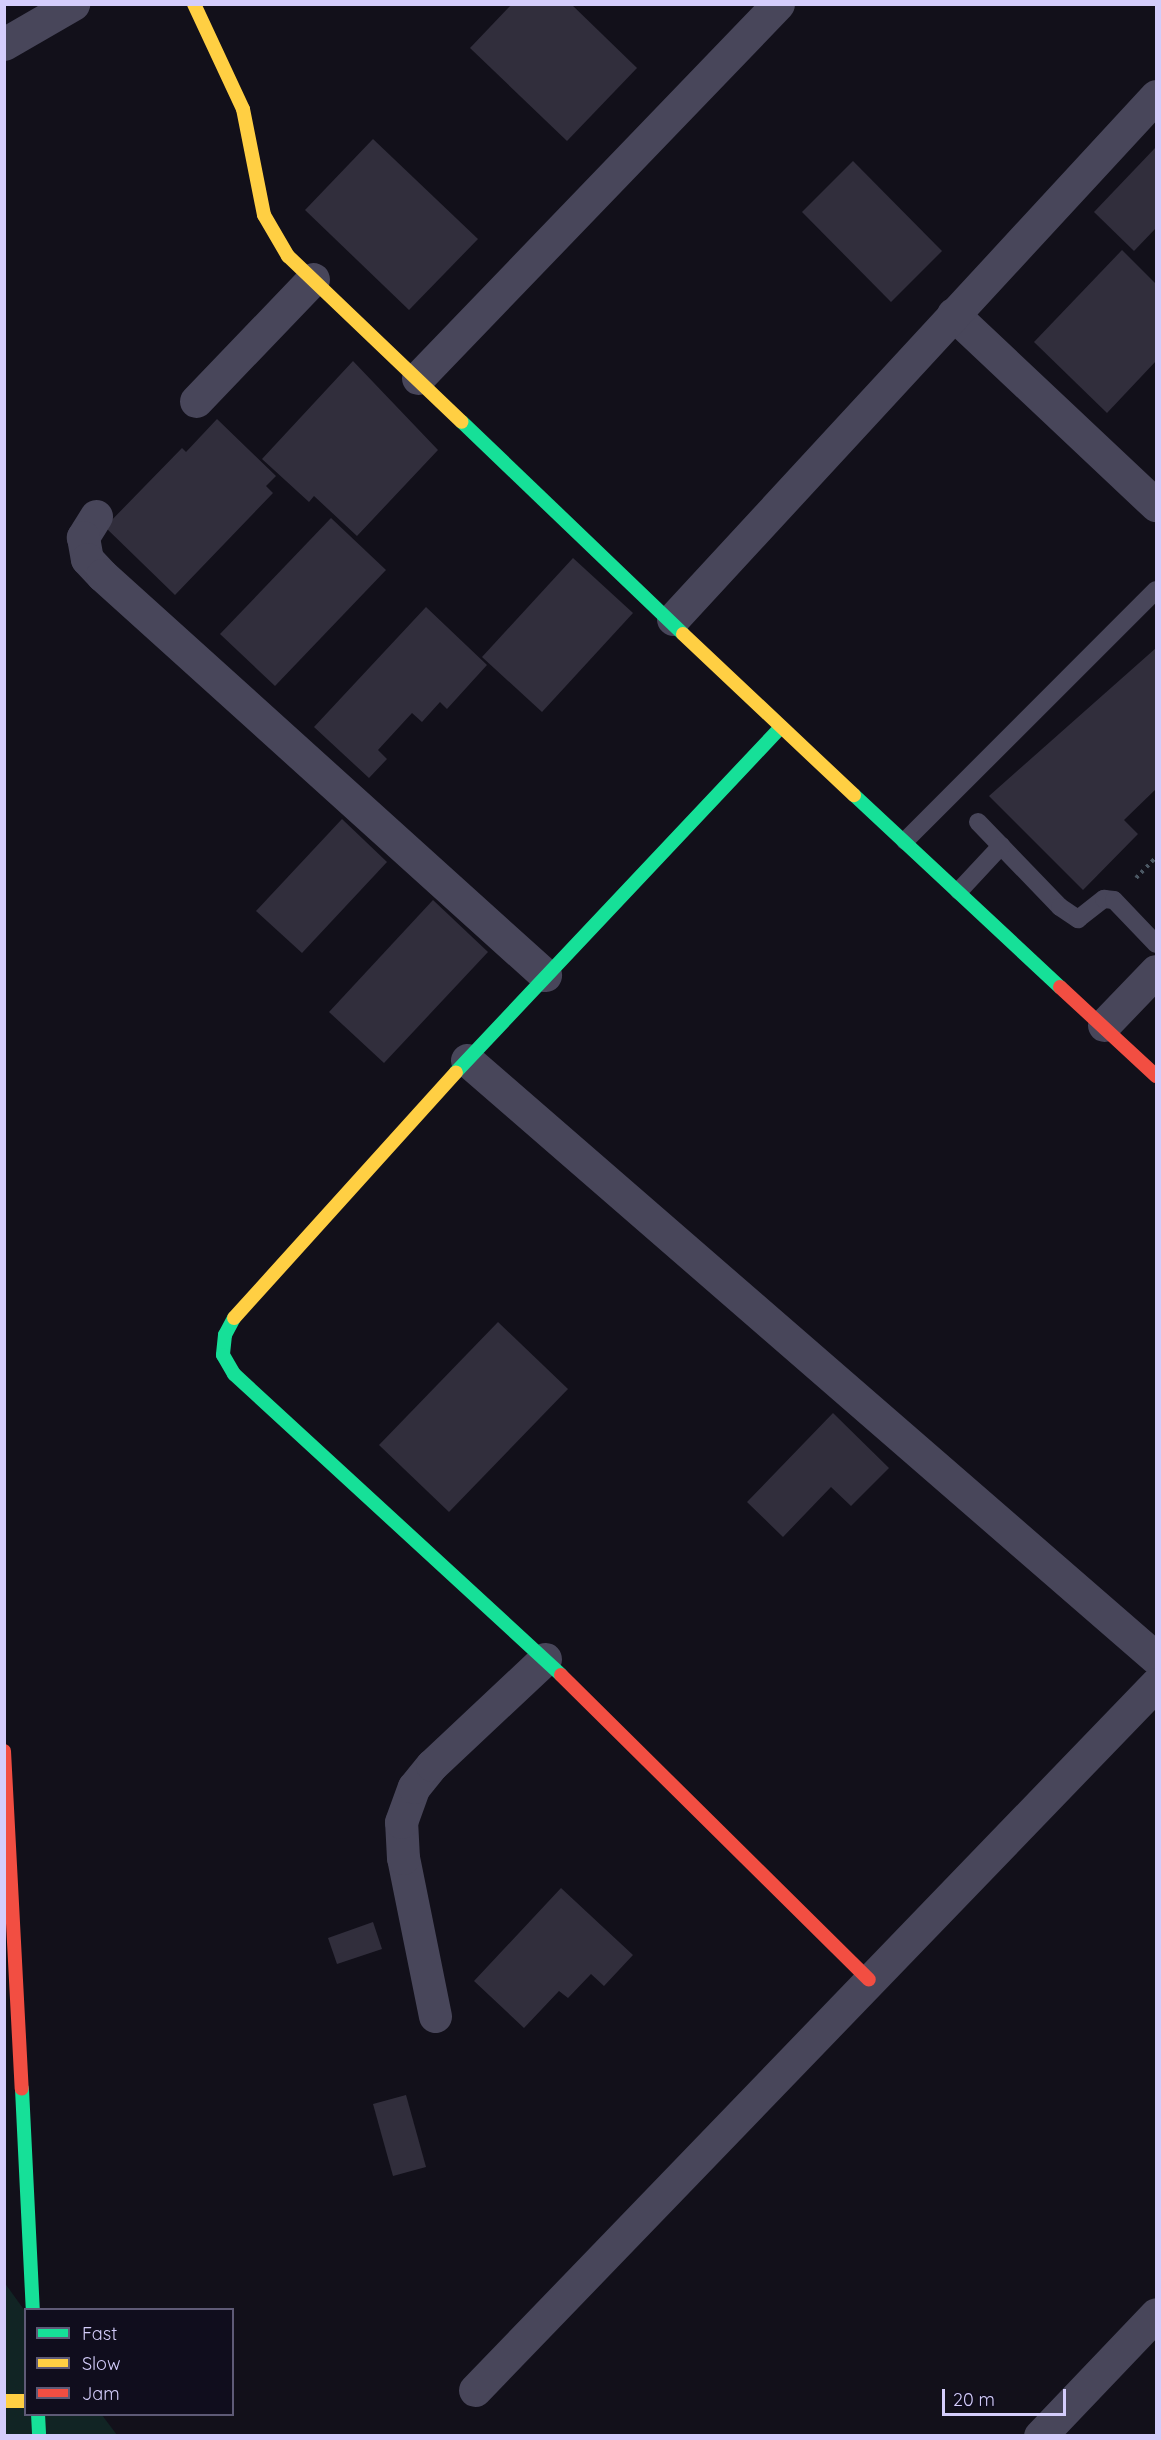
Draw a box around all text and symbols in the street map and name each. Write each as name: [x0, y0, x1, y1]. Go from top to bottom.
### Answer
legend: [24, 2308, 234, 2416]
text: Fast: [82, 2322, 117, 2345]
text: Slow: [82, 2352, 120, 2375]
scale bar: [945, 2377, 1070, 2415]
text: Jam: [82, 2382, 120, 2405]
text: 20 m: [953, 2388, 995, 2411]

